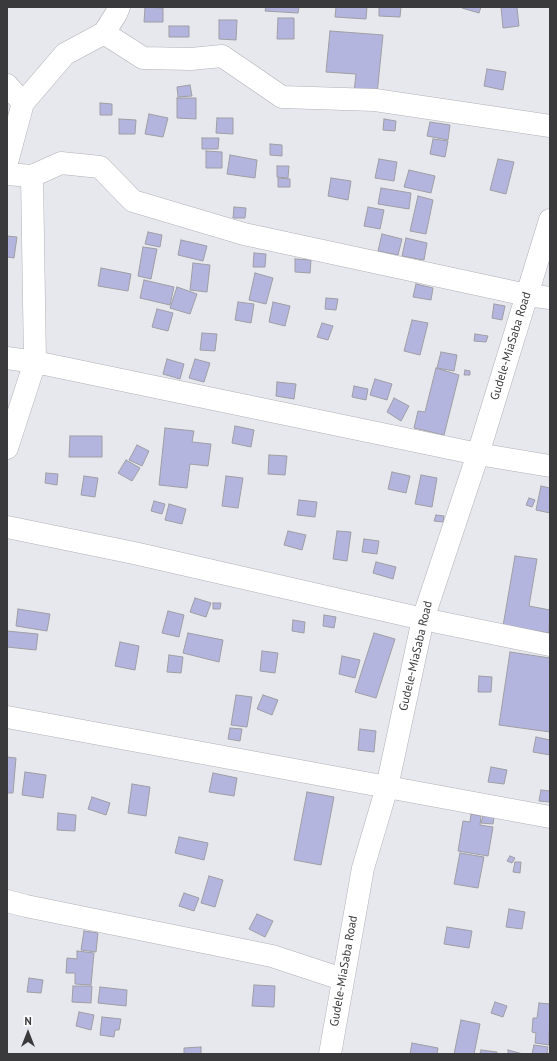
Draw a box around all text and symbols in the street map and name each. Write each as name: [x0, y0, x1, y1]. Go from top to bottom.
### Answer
street label: Gudele-MiaSaba Road: [488, 290, 534, 402]
street label: Gudele-MiaSaba Road: [396, 600, 436, 712]
street label: Gudele-MiaSaba Road: [327, 914, 361, 1028]
north arrow: [8, 1013, 48, 1053]
text: N: [24, 1014, 32, 1028]

